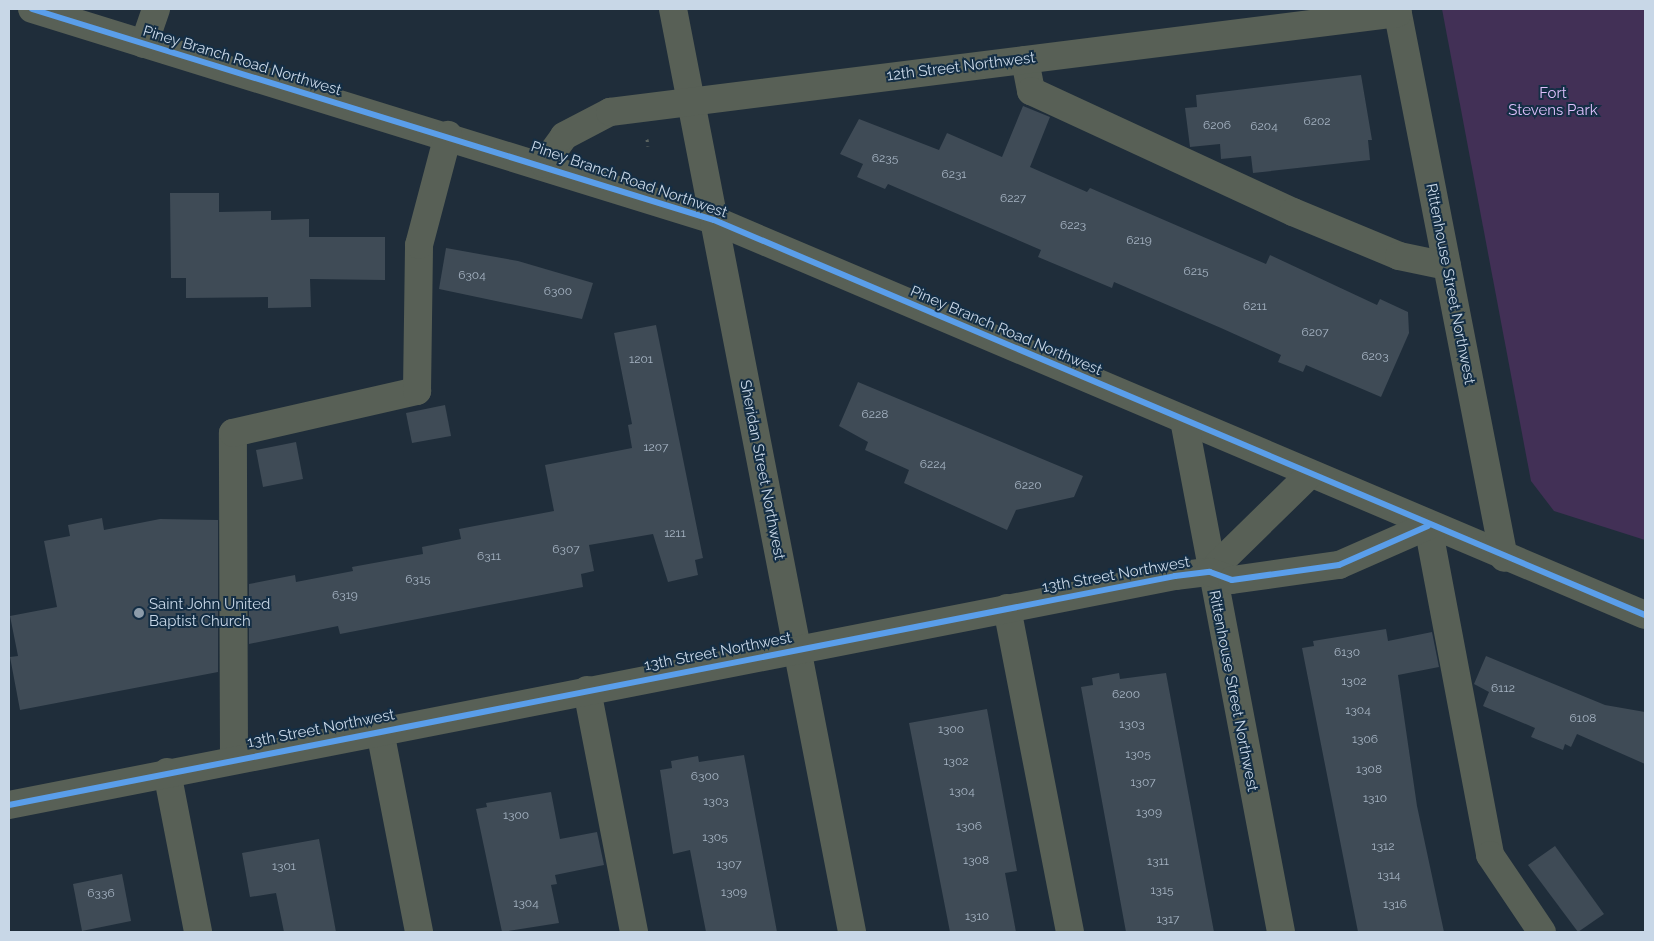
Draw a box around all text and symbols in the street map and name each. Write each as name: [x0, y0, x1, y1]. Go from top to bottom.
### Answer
street label: Piney Branch Road Northwest: [140, 22, 344, 100]
street label: 12th Street Northwest: [886, 49, 1036, 85]
park label: Fort Stevens Park: [1508, 84, 1598, 119]
house number: 6202: [1303, 115, 1331, 129]
house number: 6206: [1203, 119, 1231, 133]
house number: 6204: [1250, 120, 1278, 134]
street label: Piney Branch Road Northwest: [528, 138, 730, 222]
house number: 6235: [872, 152, 898, 166]
house number: 6231: [941, 168, 967, 182]
street label: Rittenhouse Street Northwest: [1422, 182, 1478, 386]
house number: 6227: [1000, 192, 1026, 206]
house number: 6223: [1060, 219, 1086, 233]
house number: 6219: [1126, 234, 1152, 248]
house number: 6215: [1183, 265, 1209, 279]
house number: 6304: [458, 269, 486, 283]
street label: Piney Branch Road Northwest: [907, 282, 1105, 380]
house number: 6300: [544, 285, 572, 299]
house number: 6211: [1243, 300, 1267, 314]
house number: 6207: [1301, 326, 1329, 340]
house number: 6203: [1361, 350, 1389, 364]
house number: 1201: [629, 353, 653, 367]
street label: Sheridan Street Northwest: [736, 379, 788, 561]
house number: 6228: [862, 408, 888, 422]
house number: 1207: [643, 441, 669, 455]
house number: 6224: [920, 458, 946, 472]
house number: 6220: [1014, 479, 1042, 493]
house number: 1211: [664, 527, 686, 541]
house number: 6307: [552, 543, 580, 557]
house number: 6311: [477, 550, 501, 564]
street label: 13th Street Northwest: [1041, 553, 1191, 597]
house number: 6315: [405, 573, 431, 587]
house number: 6319: [332, 589, 358, 603]
street label: Rittenhouse Street Northwest: [1205, 589, 1261, 793]
place label: Saint John United Baptist Church: [149, 595, 271, 630]
marker: Saint John United Baptist Church: [133, 607, 145, 619]
street label: 13th Street Northwest: [643, 629, 793, 675]
house number: 6130: [1334, 646, 1360, 660]
house number: 1302: [1341, 675, 1367, 689]
house number: 6112: [1491, 682, 1515, 696]
house number: 6200: [1112, 688, 1140, 702]
house number: 1304: [1345, 704, 1371, 718]
street label: 13th Street Northwest: [246, 706, 396, 752]
house number: 6108: [1570, 712, 1596, 726]
house number: 1303: [1119, 718, 1145, 732]
house number: 1300: [938, 723, 964, 737]
house number: 1306: [1352, 733, 1378, 747]
house number: 1305: [1125, 748, 1151, 762]
house number: 1302: [943, 755, 969, 769]
house number: 1308: [1356, 763, 1382, 777]
house number: 6300: [691, 770, 719, 784]
house number: 1307: [1130, 776, 1156, 790]
house number: 1304: [949, 785, 975, 799]
house number: 1310: [1363, 792, 1387, 806]
house number: 1303: [703, 795, 729, 809]
house number: 1309: [1136, 806, 1162, 820]
house number: 1300: [503, 809, 529, 823]
house number: 1306: [956, 820, 982, 834]
house number: 1305: [702, 831, 728, 845]
house number: 1312: [1372, 840, 1394, 854]
house number: 1308: [963, 854, 989, 868]
house number: 1311: [1147, 855, 1169, 869]
house number: 1307: [716, 858, 742, 872]
house number: 1301: [272, 860, 296, 874]
house number: 1314: [1377, 869, 1401, 883]
house number: 1315: [1150, 884, 1174, 898]
house number: 1309: [721, 886, 747, 900]
house number: 6336: [87, 887, 115, 901]
house number: 1304: [513, 897, 539, 911]
house number: 1316: [1383, 898, 1407, 912]
house number: 1310: [965, 910, 989, 924]
house number: 1317: [1156, 913, 1180, 927]

